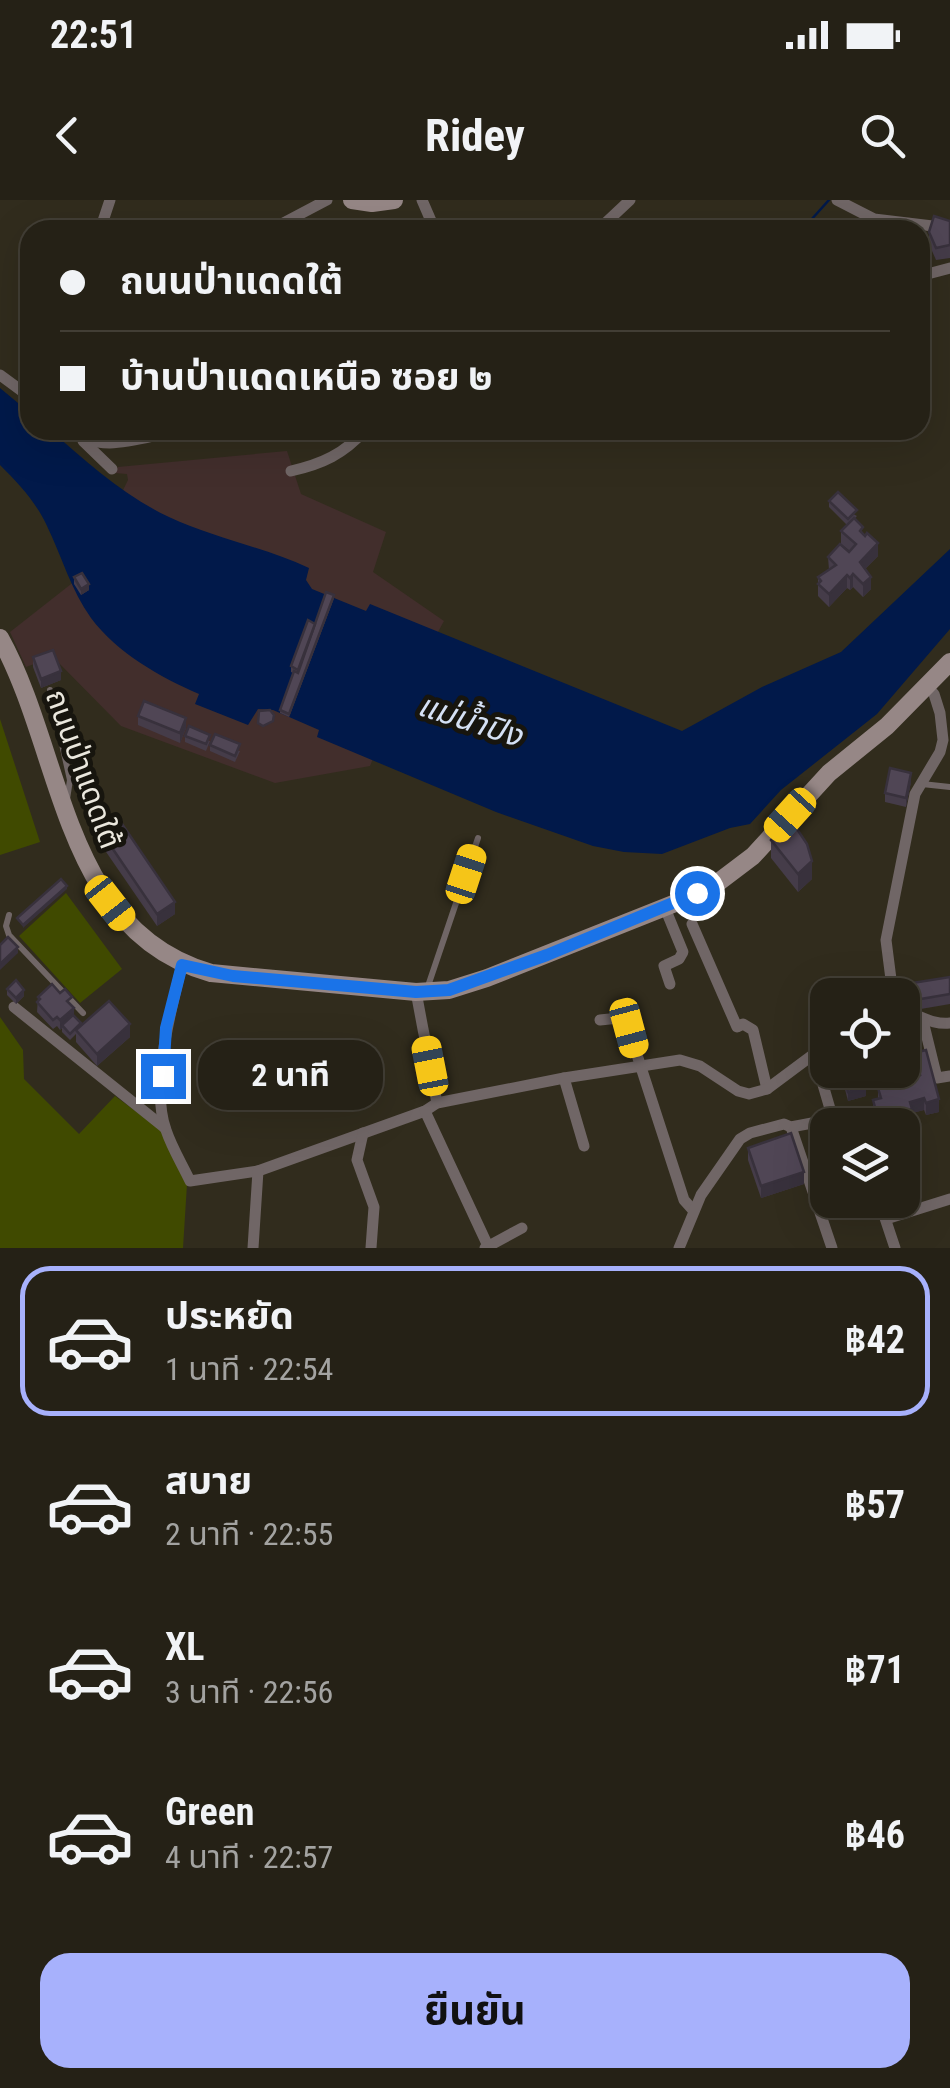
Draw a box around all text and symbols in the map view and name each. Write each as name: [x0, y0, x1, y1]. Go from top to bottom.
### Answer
text: 22:51: [50, 13, 137, 57]
icon: back: [40, 108, 95, 163]
icon: search: [855, 108, 910, 163]
text: Ridey: [425, 109, 525, 162]
text: ถนนป่าแดดใต้: [120, 259, 343, 303]
text: บ้านป่าแดดเหนือ ซอย ๒: [120, 355, 493, 399]
water label: แม่น้ำปิง: [413, 683, 529, 755]
street label: ถนนป่าแดดใต้: [39, 685, 128, 853]
car: [759, 783, 821, 847]
car: [442, 841, 490, 907]
car: [80, 870, 140, 936]
route start: [675, 871, 720, 916]
map controls: [810, 978, 920, 1218]
button: locate: [810, 978, 920, 1088]
car: [607, 995, 651, 1061]
car: [410, 1034, 450, 1098]
callout: 2 นาที: [198, 1041, 383, 1111]
route end: [141, 1054, 186, 1099]
text: 2 นาที: [251, 1056, 330, 1094]
button: layers: [810, 1108, 920, 1218]
text: ประหยัด: [165, 1294, 294, 1338]
icon: car: [45, 1296, 135, 1386]
text: ฿42: [845, 1318, 905, 1362]
text: 1 นาที · 22:54: [165, 1350, 333, 1388]
text: สบาย: [165, 1459, 252, 1503]
icon: car: [45, 1461, 135, 1551]
text: ฿57: [845, 1483, 905, 1527]
text: 2 นาที · 22:55: [165, 1515, 333, 1553]
text: XL: [165, 1625, 204, 1669]
icon: car: [45, 1626, 135, 1716]
text: ฿71: [845, 1648, 905, 1692]
text: 3 นาที · 22:56: [165, 1673, 333, 1711]
text: Green: [165, 1790, 255, 1834]
icon: car: [45, 1791, 135, 1881]
text: ฿46: [845, 1813, 905, 1857]
text: 4 นาที · 22:57: [165, 1838, 333, 1876]
button: ยืนยัน: [40, 1953, 910, 2068]

